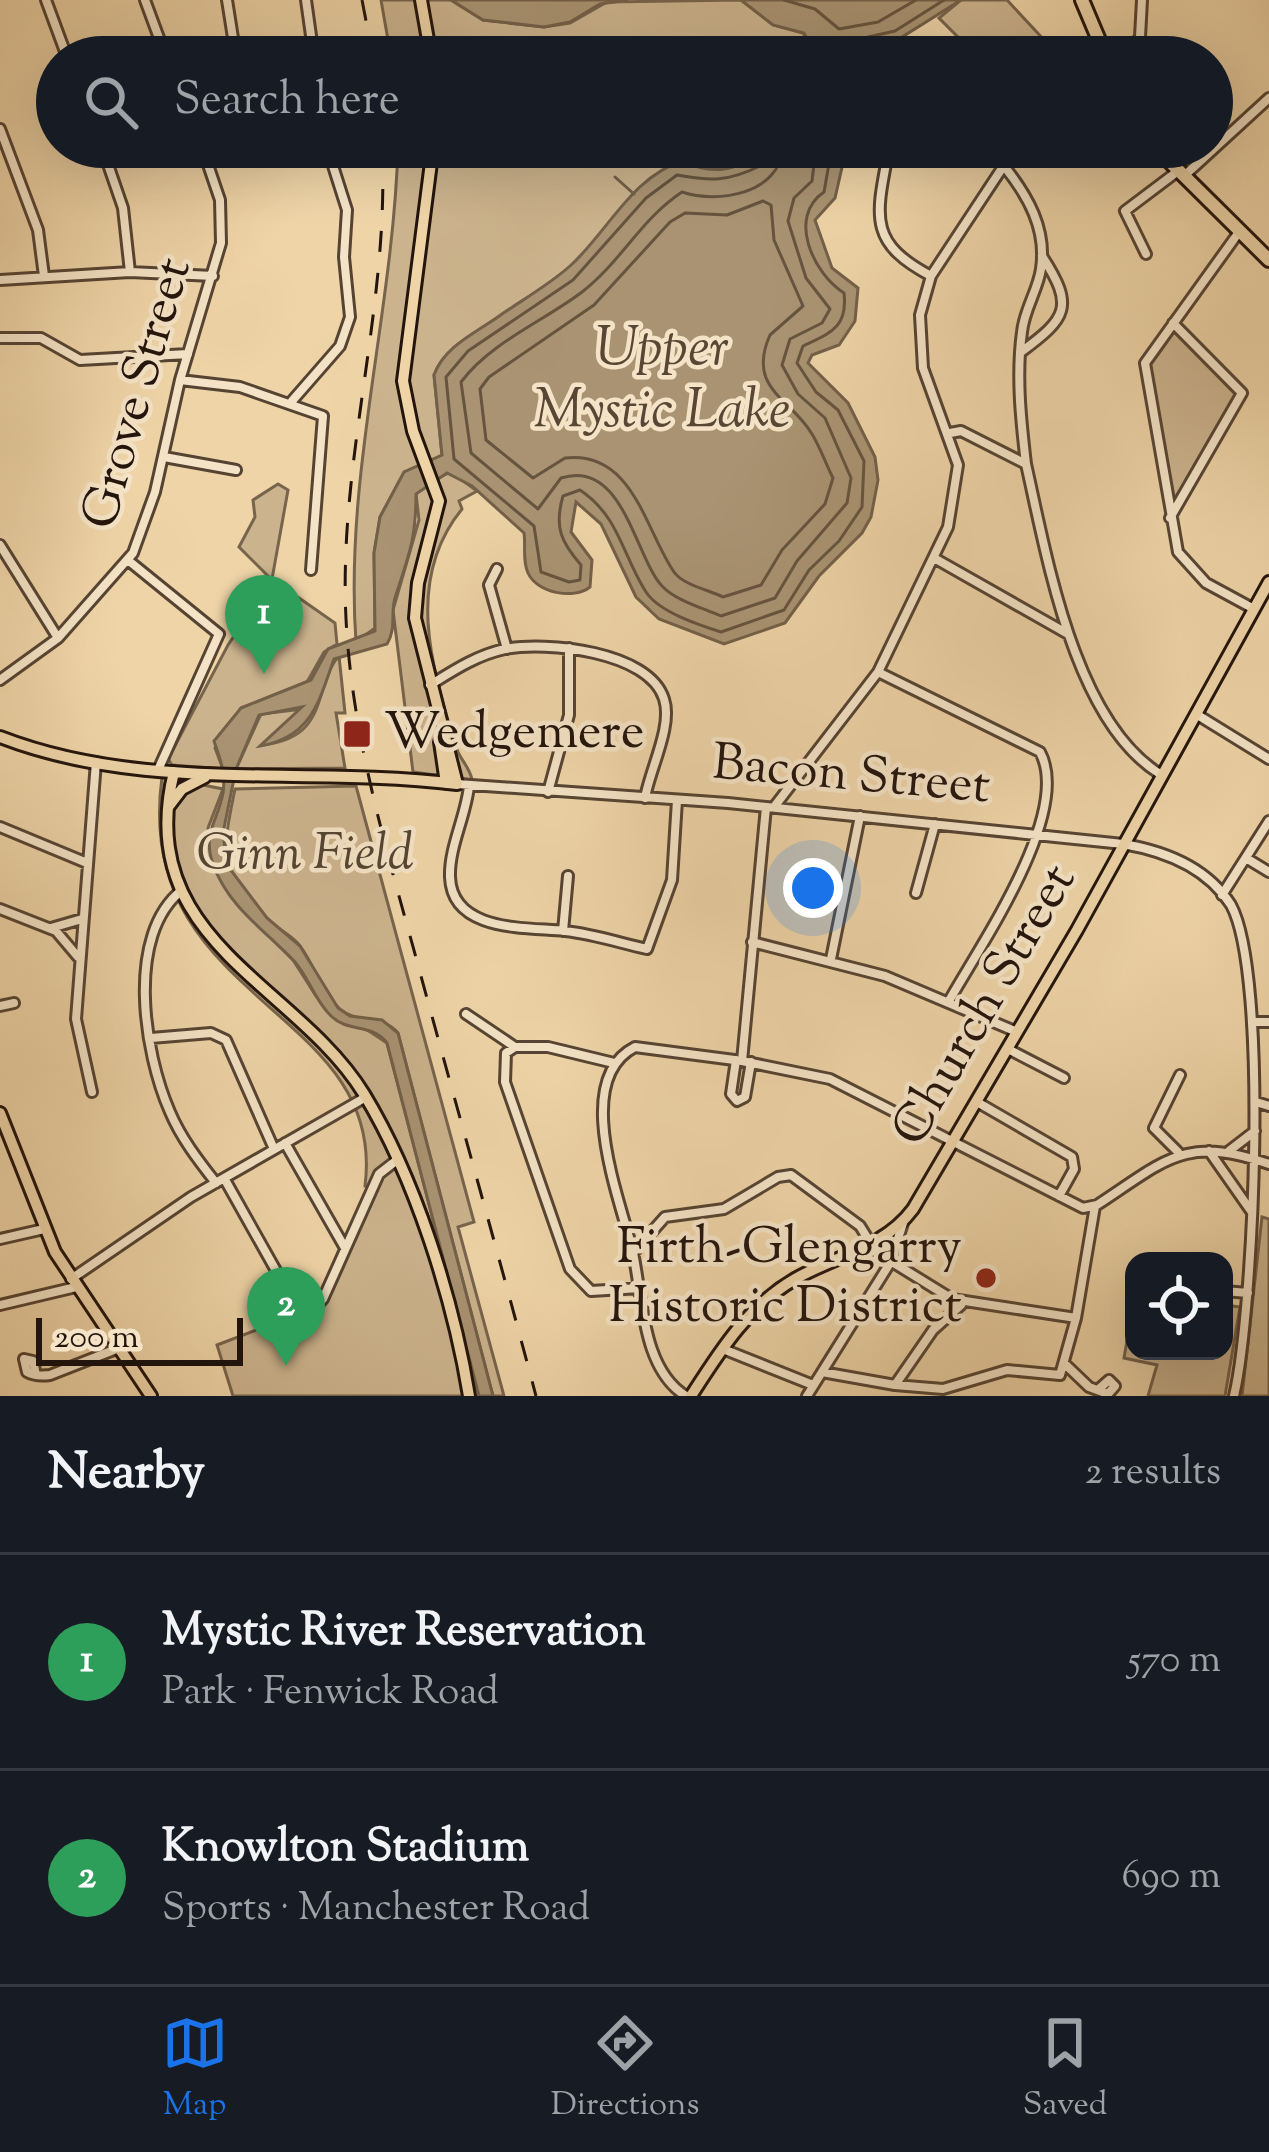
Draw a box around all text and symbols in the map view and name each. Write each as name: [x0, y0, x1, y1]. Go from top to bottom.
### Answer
search box: [36, 36, 1233, 168]
icon: search: [78, 69, 144, 135]
text: Search here: [174, 70, 400, 135]
street label: Grove Street: [65, 250, 213, 538]
water label: Upper Mystic Lake: [534, 312, 790, 452]
pin: 1: [225, 575, 303, 674]
place label: Wedgemere: [384, 698, 644, 771]
marker: Wedgemere: [341, 718, 373, 750]
street label: Bacon Street: [709, 728, 993, 826]
park label: Ginn Field: [197, 819, 413, 892]
street label: Church Street: [876, 852, 1096, 1160]
your location: [783, 858, 843, 918]
place label: Firth-Glengarry Historic District: [609, 1213, 962, 1345]
map controls: [1125, 1252, 1233, 1360]
button: locate: [1125, 1252, 1233, 1360]
marker: Firth-Glengarry Historic District: [973, 1265, 999, 1291]
pin: 2: [247, 1267, 325, 1366]
scale bar: [36, 1312, 243, 1365]
text: 200 m: [54, 1315, 139, 1363]
text: Nearby: [48, 1438, 205, 1511]
text: 2 results: [1085, 1446, 1221, 1502]
text: Mystic River Reservation: [162, 1601, 646, 1666]
text: 1: [80, 1634, 94, 1690]
text: 570 m: [1128, 1634, 1221, 1690]
text: Park · Fenwick Road: [162, 1666, 499, 1722]
text: Knowlton Stadium: [162, 1817, 529, 1882]
text: 2: [78, 1850, 96, 1906]
text: 690 m: [1121, 1850, 1221, 1906]
text: Sports · Manchester Road: [162, 1882, 590, 1938]
tab: Map: [162, 2010, 228, 2130]
tab: Directions: [551, 2010, 700, 2130]
tab: Saved: [1023, 2010, 1107, 2130]

